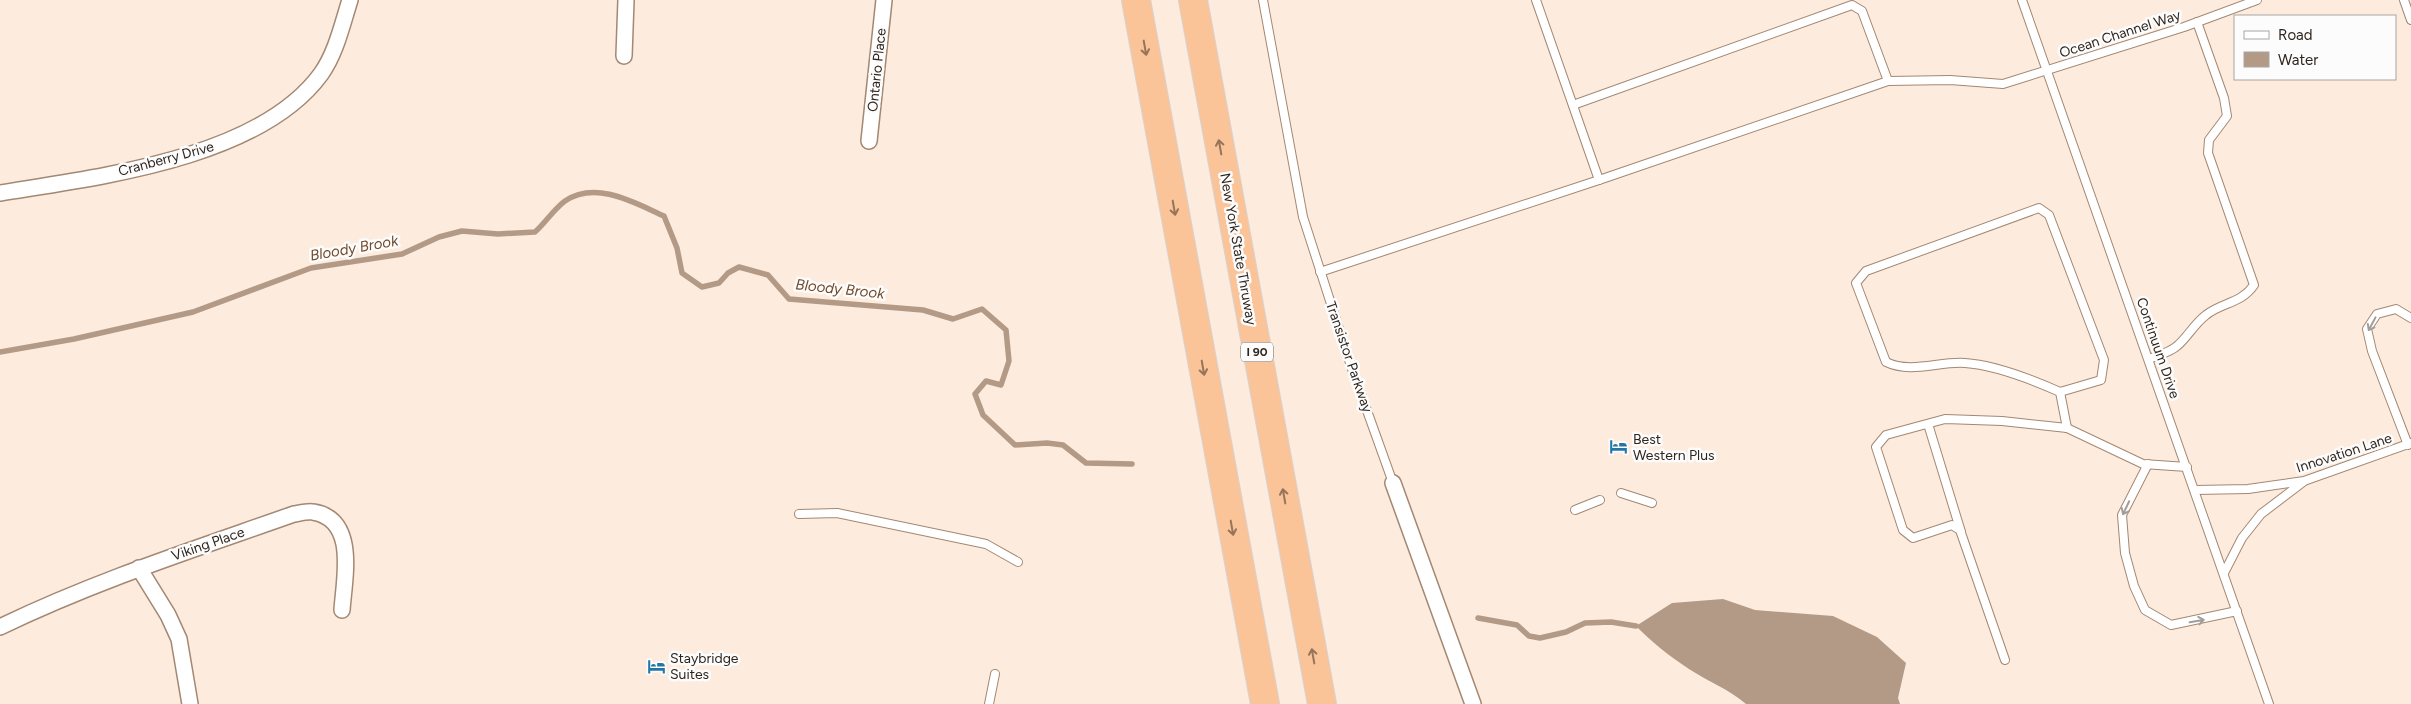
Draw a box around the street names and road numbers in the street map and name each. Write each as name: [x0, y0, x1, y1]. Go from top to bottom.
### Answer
street label: Ocean Channel Way: [2057, 6, 2183, 62]
street label: Ontario Place: [864, 27, 890, 113]
street label: Cranberry Drive: [116, 138, 216, 180]
street label: New York State Thruway: [1216, 172, 1260, 327]
street label: Continuum Drive: [2133, 295, 2183, 401]
street label: Transistor Parkway: [1322, 299, 1376, 415]
road number: I 90: [1241, 342, 1273, 362]
street label: Innovation Lane: [2294, 429, 2394, 476]
street label: Viking Place: [169, 523, 247, 564]

